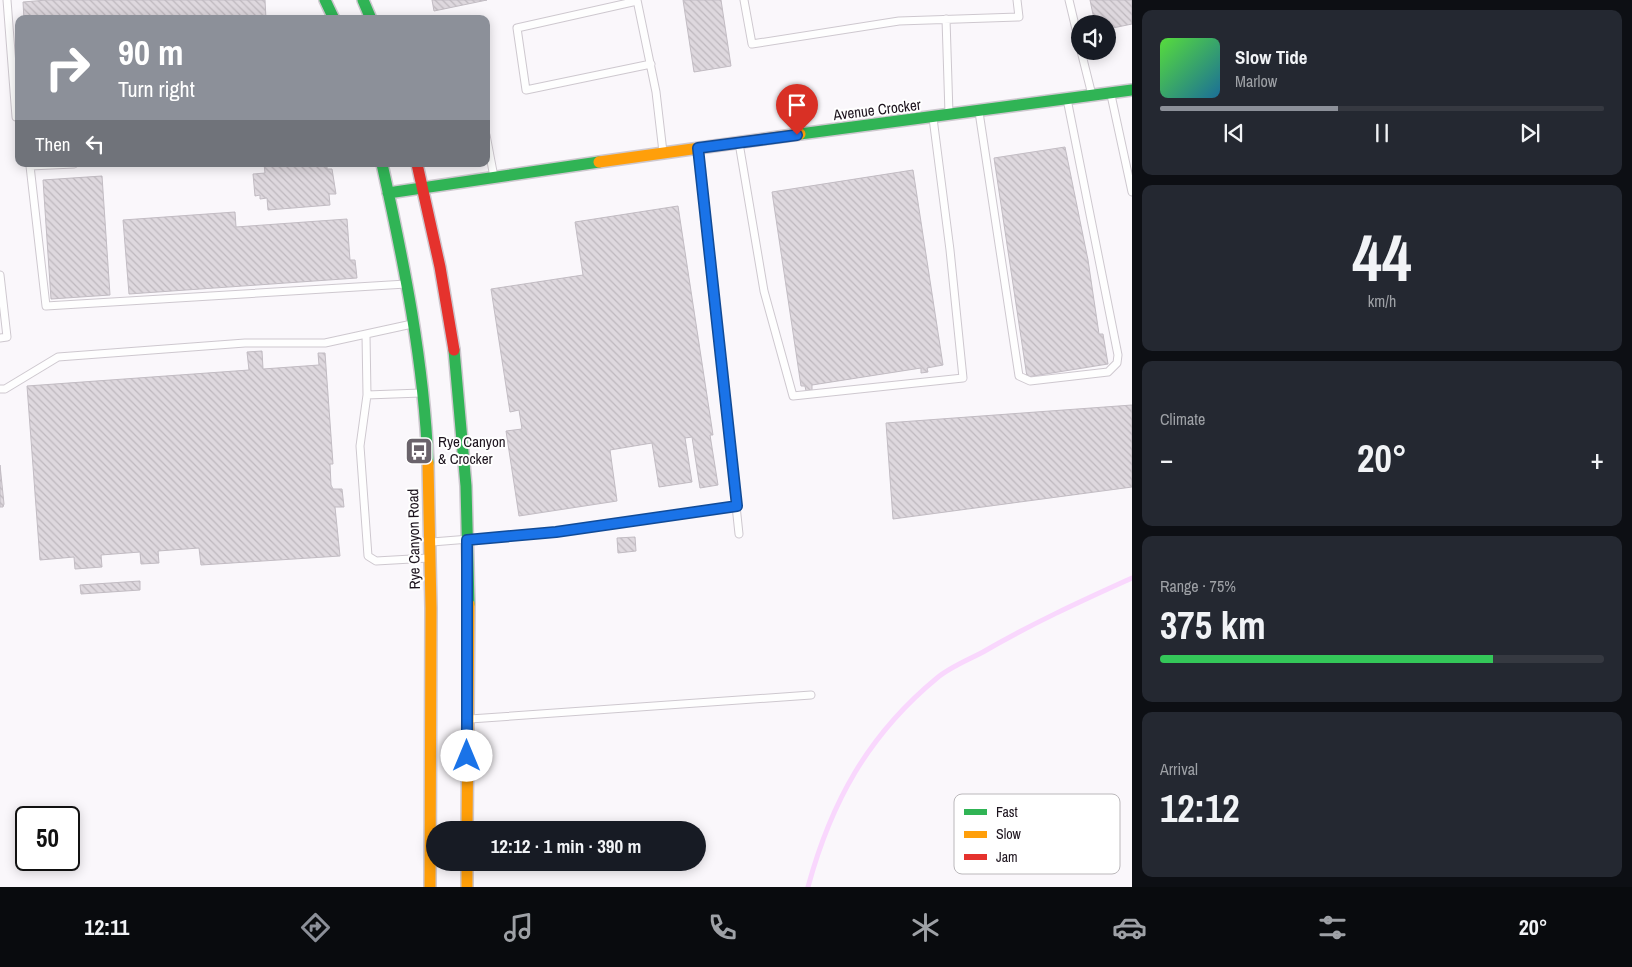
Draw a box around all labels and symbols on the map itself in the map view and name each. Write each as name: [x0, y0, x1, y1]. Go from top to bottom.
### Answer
pin: [776, 84, 818, 135]
street label: Avenue Crocker: [831, 94, 922, 125]
place label: Rye Canyon & Crocker: [438, 431, 506, 469]
bus stop icon: Rye Canyon & Crocker: [404, 436, 434, 466]
street label: Rye Canyon Road: [402, 489, 425, 589]
position arrow: [440, 729, 492, 781]
legend: [954, 794, 1120, 874]
text: Fast: [996, 803, 1018, 821]
speed limit sign: 50: [15, 806, 80, 871]
text: Slow: [996, 825, 1022, 843]
text: Jam: [996, 848, 1018, 866]

